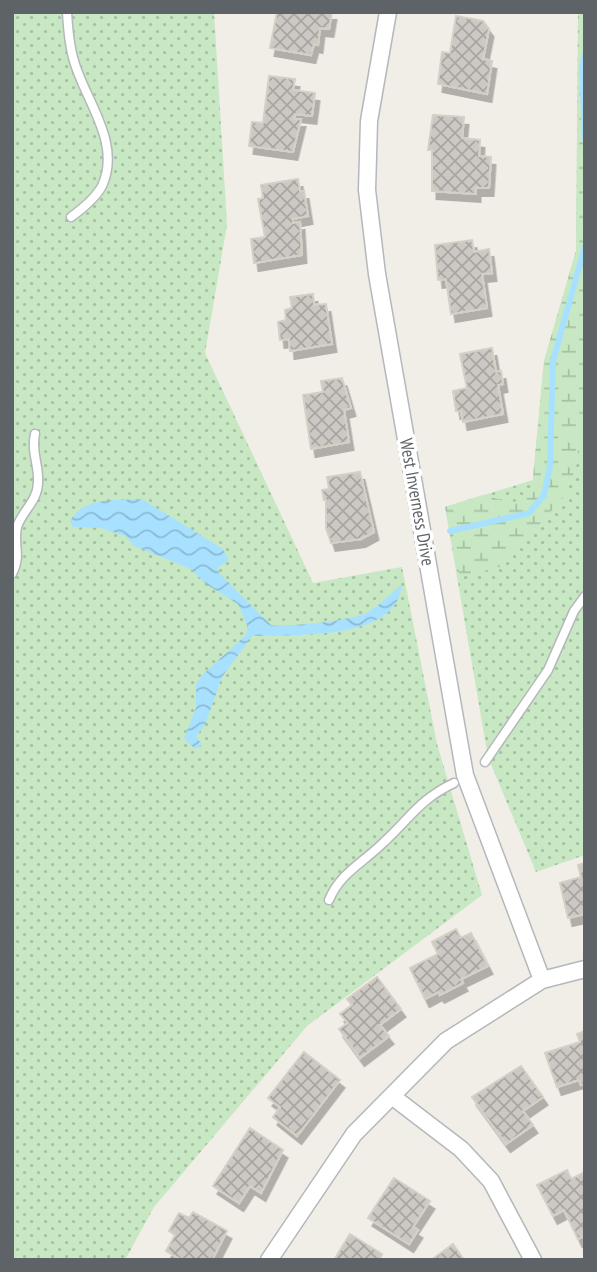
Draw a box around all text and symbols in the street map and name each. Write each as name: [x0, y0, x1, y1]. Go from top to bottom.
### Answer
street label: West Inverness Drive: [395, 436, 440, 568]

